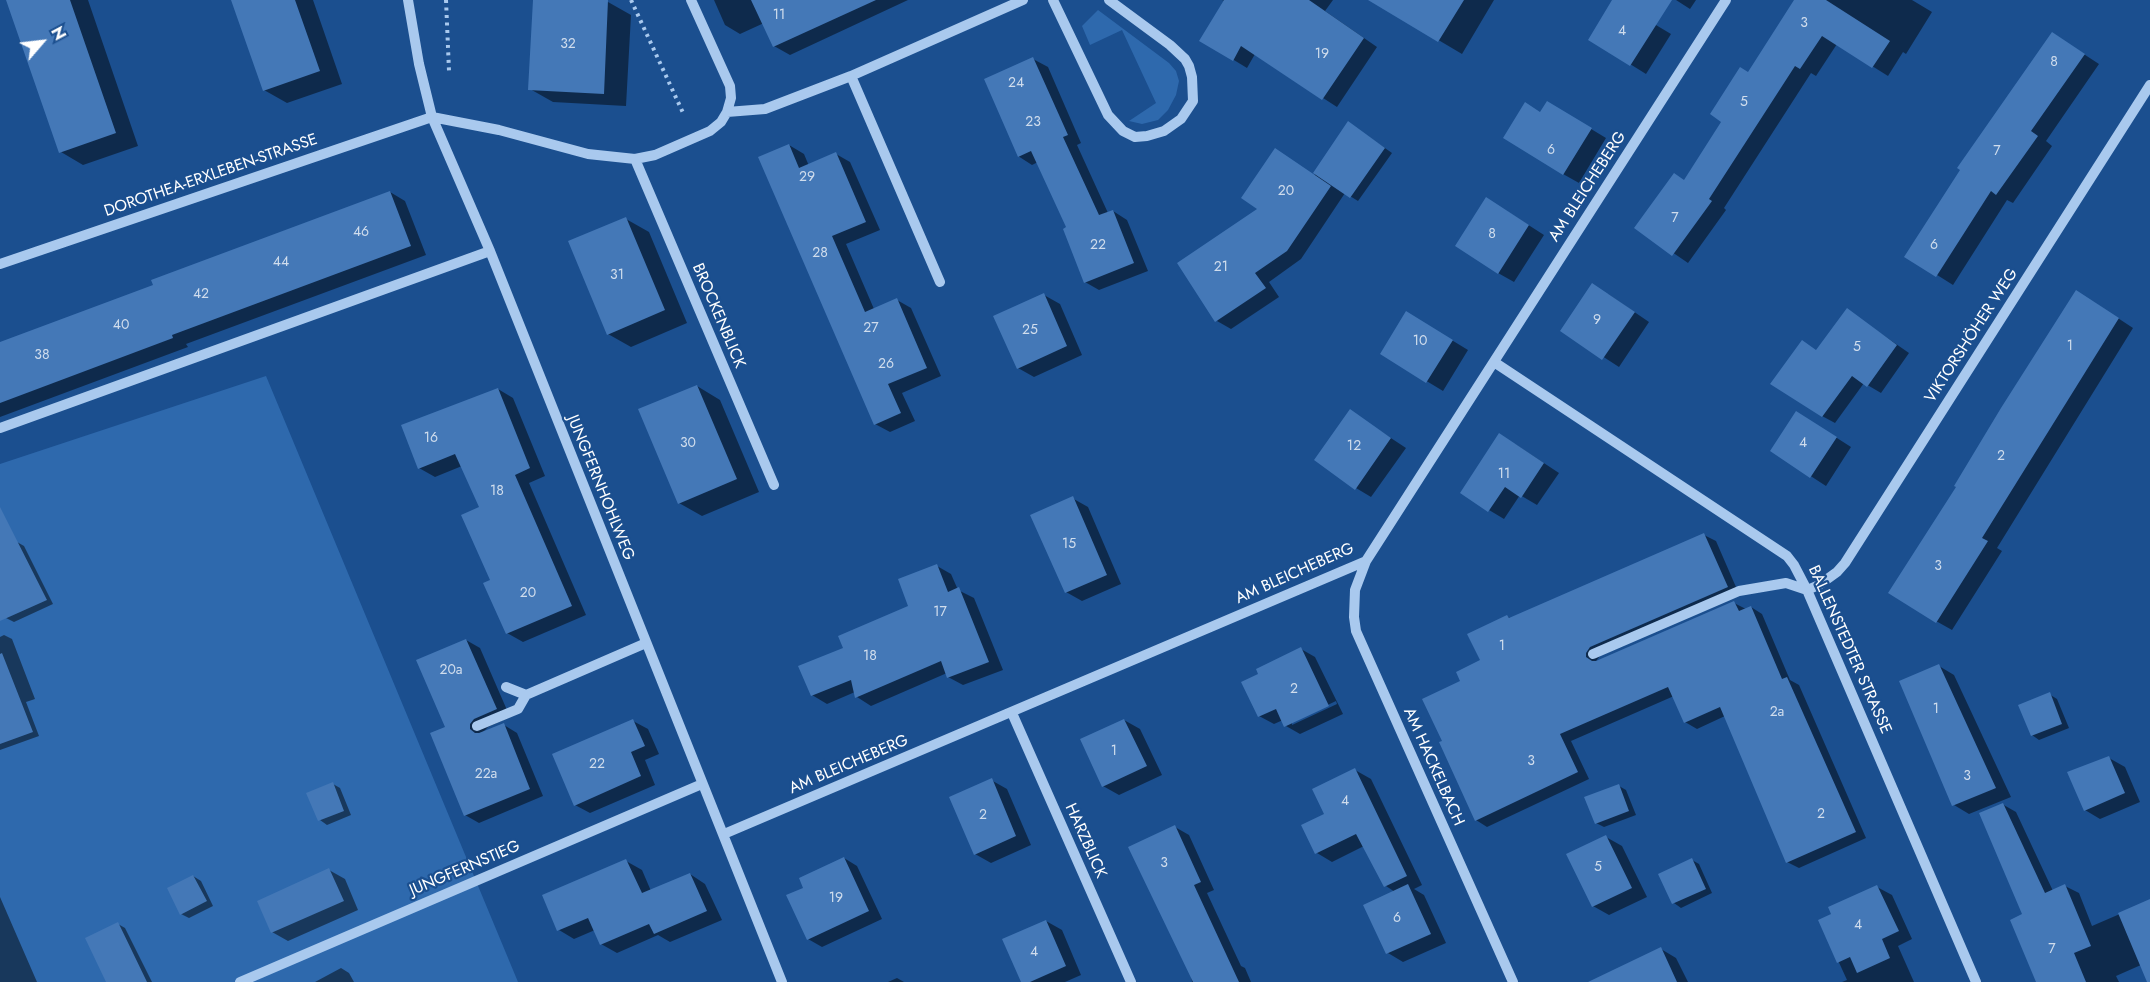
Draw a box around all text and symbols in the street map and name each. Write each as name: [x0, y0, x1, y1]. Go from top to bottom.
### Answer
house number: 11: [773, 8, 785, 24]
north arrow: [12, 12, 72, 72]
house number: 3: [1800, 16, 1808, 32]
text: N: [45, 22, 71, 44]
house number: 4: [1618, 24, 1626, 40]
house number: 32: [560, 37, 576, 53]
house number: 19: [1315, 47, 1329, 63]
house number: 8: [2050, 55, 2058, 71]
house number: 24: [1008, 76, 1024, 92]
house number: 5: [1740, 95, 1748, 111]
house number: 23: [1025, 115, 1041, 131]
street label: AM BLEICHEBERG: [1545, 128, 1631, 246]
street label: DOROTHEA-ERXLEBEN-STRASSE: [102, 130, 320, 222]
house number: 6: [1547, 143, 1555, 159]
house number: 7: [1993, 144, 2001, 160]
house number: 29: [799, 170, 815, 186]
house number: 20: [1278, 184, 1294, 200]
house number: 7: [1671, 211, 1679, 227]
house number: 46: [353, 225, 369, 241]
house number: 8: [1488, 227, 1496, 243]
house number: 22: [1090, 238, 1106, 254]
house number: 6: [1930, 238, 1938, 254]
house number: 28: [812, 246, 828, 262]
house number: 44: [273, 255, 289, 271]
house number: 21: [1214, 260, 1228, 276]
street label: BROCKENBLICK: [687, 261, 749, 371]
street label: VIKTORSHÖHER WEG: [1921, 265, 2023, 407]
house number: 31: [610, 268, 624, 284]
house number: 42: [193, 287, 209, 303]
house number: 9: [1593, 313, 1601, 329]
house number: 40: [113, 318, 129, 334]
house number: 27: [863, 321, 879, 337]
house number: 25: [1022, 323, 1038, 339]
house number: 10: [1413, 334, 1427, 350]
house number: 1: [2067, 339, 2073, 355]
house number: 5: [1853, 340, 1861, 356]
house number: 38: [34, 348, 50, 364]
house number: 26: [878, 357, 894, 373]
street label: JUNGFERNHOHLWEG: [562, 413, 638, 563]
house number: 16: [424, 431, 438, 447]
house number: 30: [680, 436, 696, 452]
house number: 4: [1799, 436, 1807, 452]
house number: 12: [1347, 439, 1361, 455]
house number: 2: [1997, 449, 2005, 465]
house number: 11: [1498, 467, 1510, 483]
house number: 18: [490, 484, 504, 500]
house number: 15: [1062, 537, 1076, 553]
street label: AM BLEICHEBERG: [1233, 539, 1357, 609]
house number: 3: [1934, 559, 1942, 575]
street label: BALLENSTEDTER STRASSE: [1803, 563, 1895, 737]
house number: 20: [520, 586, 536, 602]
house number: 17: [933, 605, 947, 621]
house number: 1: [1499, 639, 1505, 655]
house number: 18: [863, 649, 877, 665]
house number: 20a: [439, 663, 463, 679]
house number: 2: [1290, 682, 1298, 698]
house number: 1: [1933, 702, 1939, 718]
street label: AM HACKELBACH: [1398, 705, 1468, 829]
house number: 2a: [1770, 705, 1784, 721]
street label: AM BLEICHEBERG: [787, 731, 911, 799]
house number: 1: [1111, 744, 1117, 760]
house number: 3: [1527, 754, 1535, 770]
house number: 22: [589, 757, 605, 773]
house number: 22a: [475, 767, 497, 783]
house number: 3: [1963, 769, 1971, 785]
house number: 4: [1341, 794, 1349, 810]
street label: HARZBLICK: [1060, 801, 1110, 881]
house number: 2: [1817, 807, 1825, 823]
house number: 2: [979, 808, 987, 824]
street label: JUNGFERNSTIEG: [407, 837, 523, 901]
house number: 3: [1160, 856, 1168, 872]
house number: 5: [1594, 860, 1602, 876]
house number: 19: [829, 891, 843, 907]
house number: 6: [1393, 911, 1401, 927]
house number: 4: [1854, 918, 1862, 934]
house number: 7: [2048, 942, 2056, 958]
house number: 4: [1030, 945, 1038, 961]

